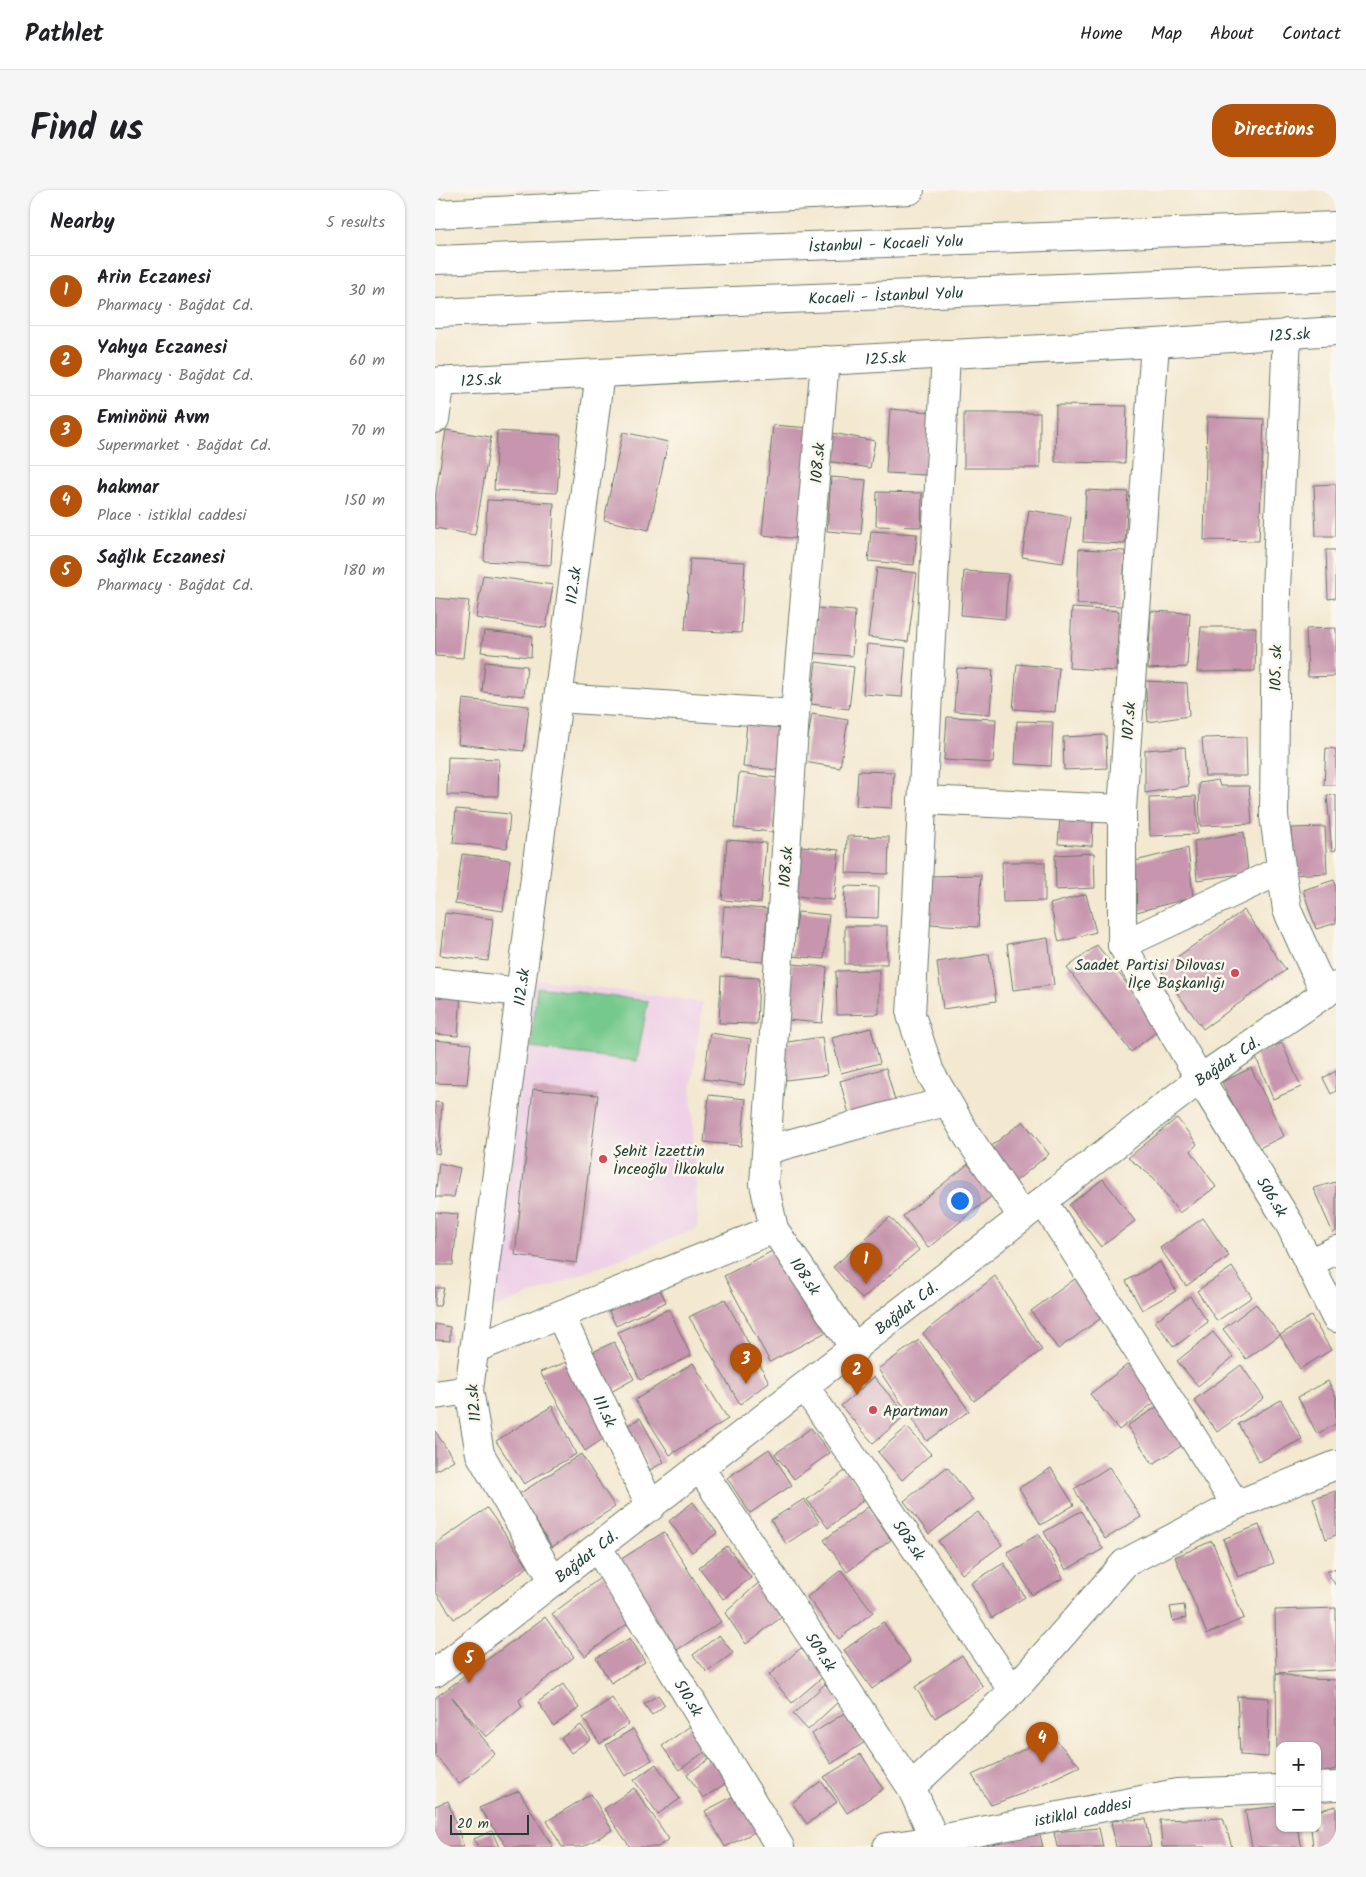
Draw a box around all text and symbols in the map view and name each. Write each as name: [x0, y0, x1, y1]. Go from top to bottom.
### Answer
text: Pathlet: [25, 15, 104, 54]
text: Home: [1080, 20, 1123, 49]
text: Map: [1151, 20, 1182, 49]
text: About: [1210, 20, 1254, 49]
text: Contact: [1282, 20, 1341, 49]
text: Find us: [30, 102, 143, 158]
button: Directions: [1212, 104, 1336, 157]
text: Nearby: [50, 206, 115, 239]
text: 5 results: [326, 210, 385, 235]
street label: İstanbul - Kocaeli Yolu: [808, 229, 964, 260]
text: Arin Eczanesi: [97, 263, 211, 293]
text: 1: [64, 278, 68, 303]
text: 30 m: [349, 278, 385, 303]
street label: Kocaeli - İstanbul Yolu: [808, 281, 964, 312]
text: Pharmacy · Bağdat Cd.: [97, 293, 253, 318]
street label: 125.sk: [1268, 322, 1312, 349]
text: Yahya Eczanesi: [97, 333, 227, 363]
street label: 125.sk: [864, 345, 907, 373]
text: 2: [61, 348, 71, 373]
text: 60 m: [349, 348, 385, 373]
text: Pharmacy · Bağdat Cd.: [97, 363, 253, 388]
street label: 125.sk: [460, 367, 503, 395]
text: Eminönü Avm: [97, 403, 210, 433]
text: 3: [62, 418, 70, 443]
text: 70 m: [350, 418, 385, 443]
text: Supermarket · Bağdat Cd.: [97, 433, 271, 458]
street label: 108.sk: [804, 441, 833, 485]
text: hakmar: [97, 473, 159, 503]
text: 4: [62, 488, 70, 513]
text: 150 m: [344, 488, 385, 513]
text: Place · istiklal caddesi: [97, 503, 246, 528]
text: Sağlık Eczanesi: [97, 543, 225, 573]
text: 5: [62, 558, 70, 583]
text: 180 m: [343, 558, 385, 583]
street label: 112.sk: [559, 565, 589, 606]
text: Pharmacy · Bağdat Cd.: [97, 573, 253, 598]
street label: 105. sk: [1264, 644, 1289, 691]
street label: 107.sk: [1116, 701, 1143, 741]
street label: 108.sk: [773, 845, 800, 888]
place label: Saadet Partisi Dilovası İlçe Başkanlığı: [1075, 953, 1225, 996]
street label: 112.sk: [508, 967, 537, 1008]
marker: Saadet Partisi Dilovası İlçe Başkanlığı: [1229, 967, 1241, 979]
street label: Bağdat Cd.: [1190, 1030, 1266, 1093]
place label: Şehit İzzettin İnceoğlu İlkokulu: [613, 1139, 724, 1182]
marker: Şehit İzzettin İnceoğlu İlkokulu: [597, 1153, 609, 1165]
street label: 506.sk: [1249, 1172, 1294, 1223]
your location: [947, 1188, 973, 1214]
pin: 1: [850, 1243, 882, 1284]
street label: 108.sk: [783, 1253, 826, 1301]
street label: Bağdat Cd.: [869, 1276, 944, 1341]
pin: 3: [730, 1343, 762, 1384]
pin: 2: [841, 1354, 873, 1395]
street label: 112.sk: [460, 1383, 489, 1423]
street label: 111.sk: [586, 1391, 623, 1432]
place label: Apartman: [883, 1399, 948, 1424]
marker: Apartman: [867, 1404, 879, 1416]
street label: 508.sk: [885, 1515, 931, 1566]
street label: Bağdat Cd.: [550, 1524, 624, 1590]
street label: 509.sk: [798, 1628, 843, 1677]
pin: 5: [453, 1642, 485, 1683]
street label: 510.sk: [667, 1675, 709, 1722]
pin: 4: [1026, 1722, 1058, 1763]
map controls: [1276, 1742, 1321, 1832]
button: +: [1276, 1742, 1321, 1787]
button: −: [1276, 1787, 1321, 1832]
street label: istiklal caddesi: [1032, 1791, 1135, 1834]
scale bar: [450, 1812, 529, 1835]
text: 20 m: [457, 1813, 489, 1835]

